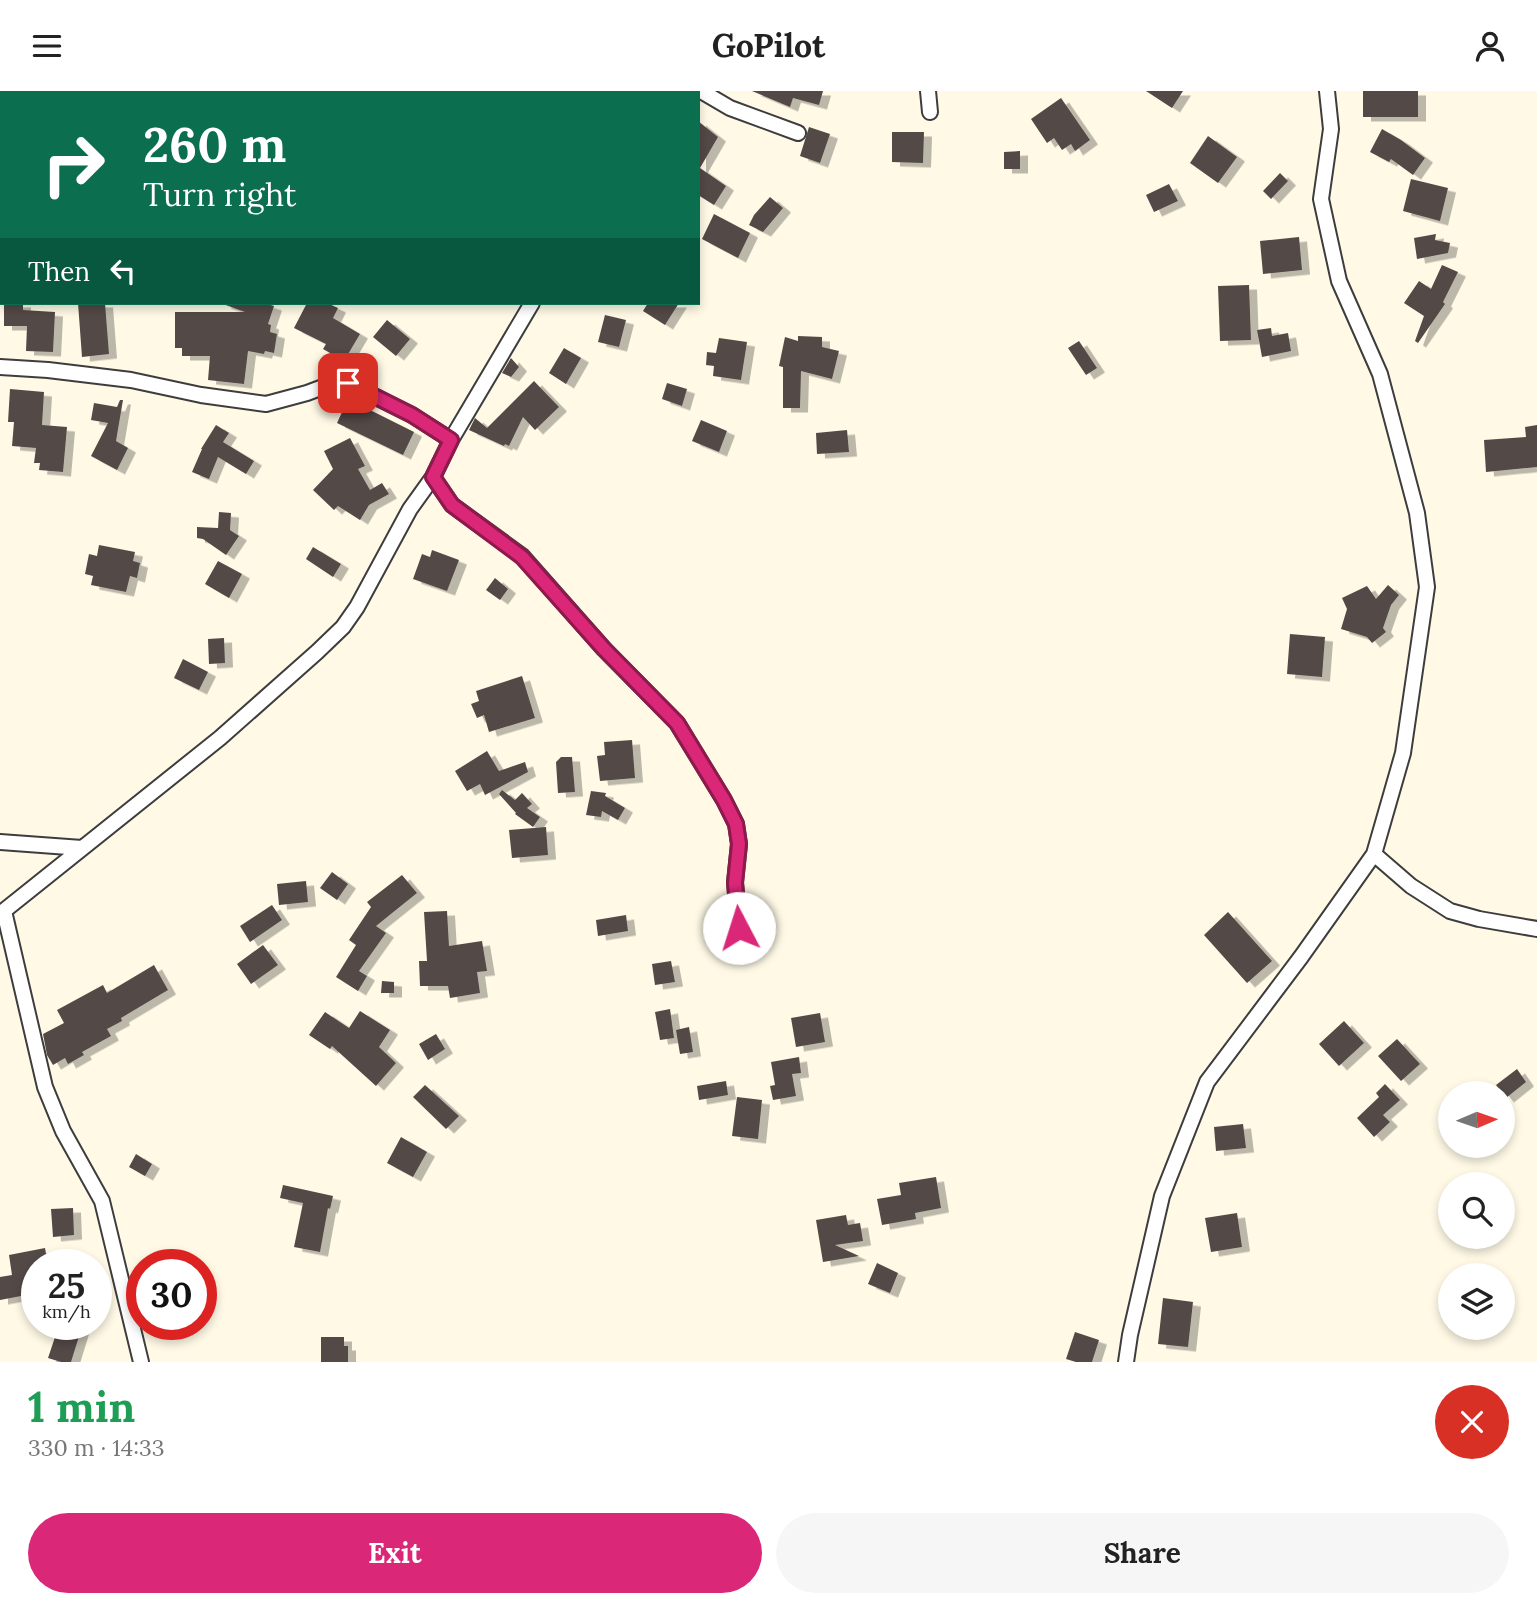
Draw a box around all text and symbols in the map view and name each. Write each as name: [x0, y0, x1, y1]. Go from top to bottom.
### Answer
text: GoPilot: [712, 25, 825, 66]
icon: menu: [28, 27, 66, 65]
icon: person: [1471, 27, 1509, 65]
text: 260 m: [143, 113, 286, 175]
icon: right: [28, 119, 119, 210]
text: Turn right: [143, 174, 296, 215]
icon: left: [104, 252, 142, 290]
text: Then: [28, 255, 90, 288]
pin: [318, 353, 378, 413]
icon: arrive: [329, 364, 367, 402]
position arrow: [702, 891, 776, 965]
north arrow: [1438, 1081, 1516, 1159]
map controls: [1438, 1081, 1515, 1340]
button: search: [1438, 1172, 1515, 1249]
speed limit sign: 30: [126, 1249, 217, 1340]
text: 25: [48, 1263, 85, 1308]
button: layers: [1438, 1263, 1515, 1340]
text: km/h: [42, 1300, 91, 1323]
text: 1 min: [28, 1380, 135, 1434]
button: close: [1435, 1385, 1509, 1459]
text: 330 m · 14:33: [28, 1433, 165, 1462]
button: Exit: [28, 1513, 762, 1593]
button: Share: [776, 1513, 1509, 1593]

